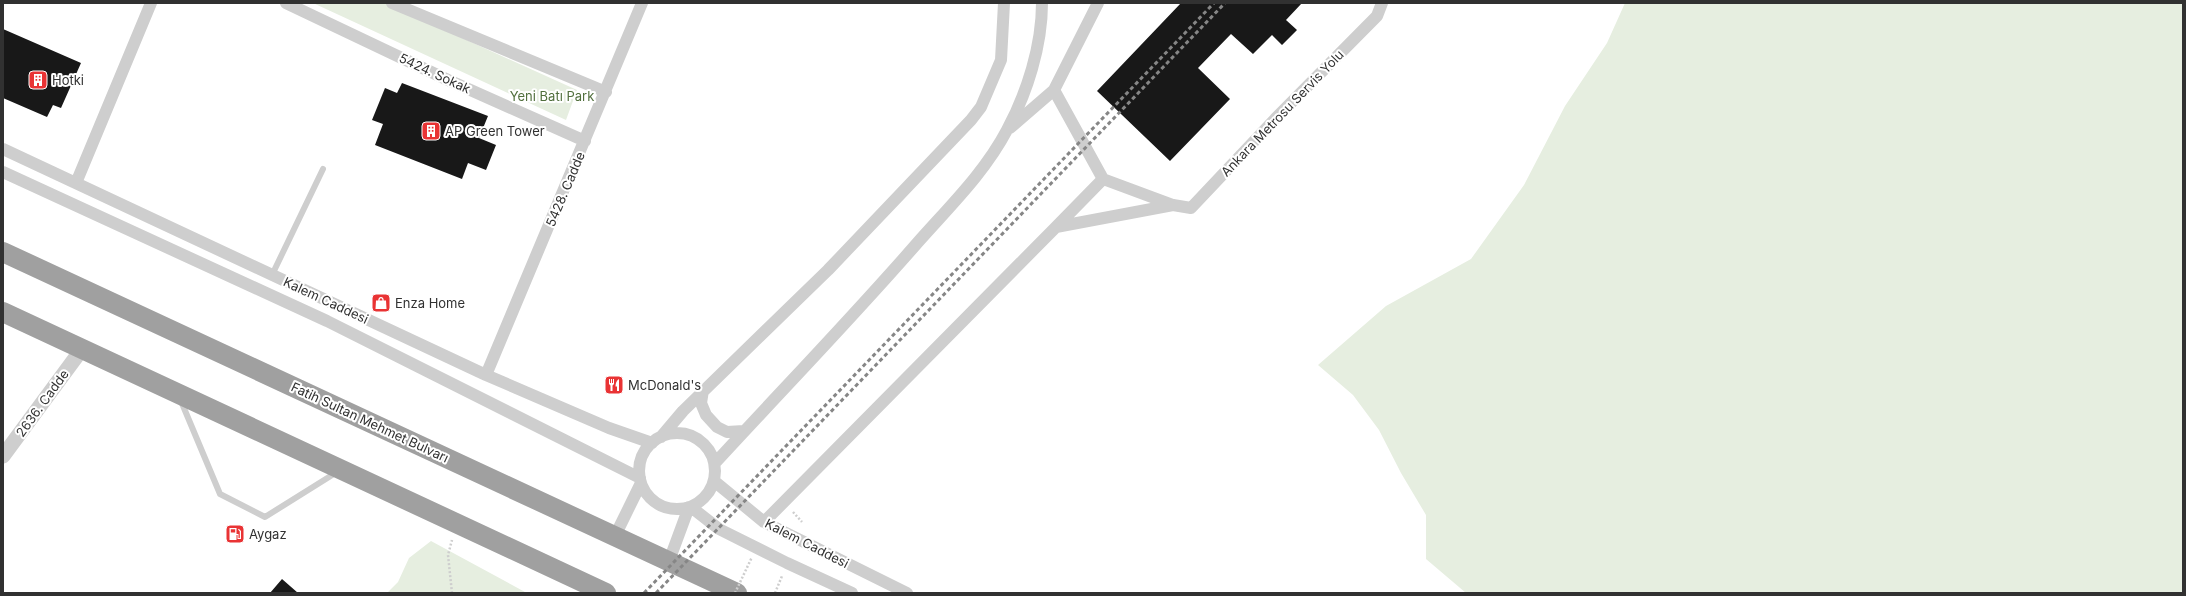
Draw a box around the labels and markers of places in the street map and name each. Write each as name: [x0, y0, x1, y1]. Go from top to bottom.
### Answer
building icon: Hotki: [27, 69, 49, 91]
place label: Hotki: [52, 72, 84, 88]
building icon: AP Green Tower: [420, 120, 442, 142]
place label: AP Green Tower: [445, 123, 545, 139]
shop icon: Enza Home: [370, 292, 392, 314]
place label: Enza Home: [395, 295, 465, 311]
restaurant icon: McDonald's: [603, 374, 625, 396]
place label: McDonald's: [628, 377, 701, 393]
fuel station icon: Aygaz: [224, 523, 246, 545]
place label: Aygaz: [249, 526, 287, 542]

